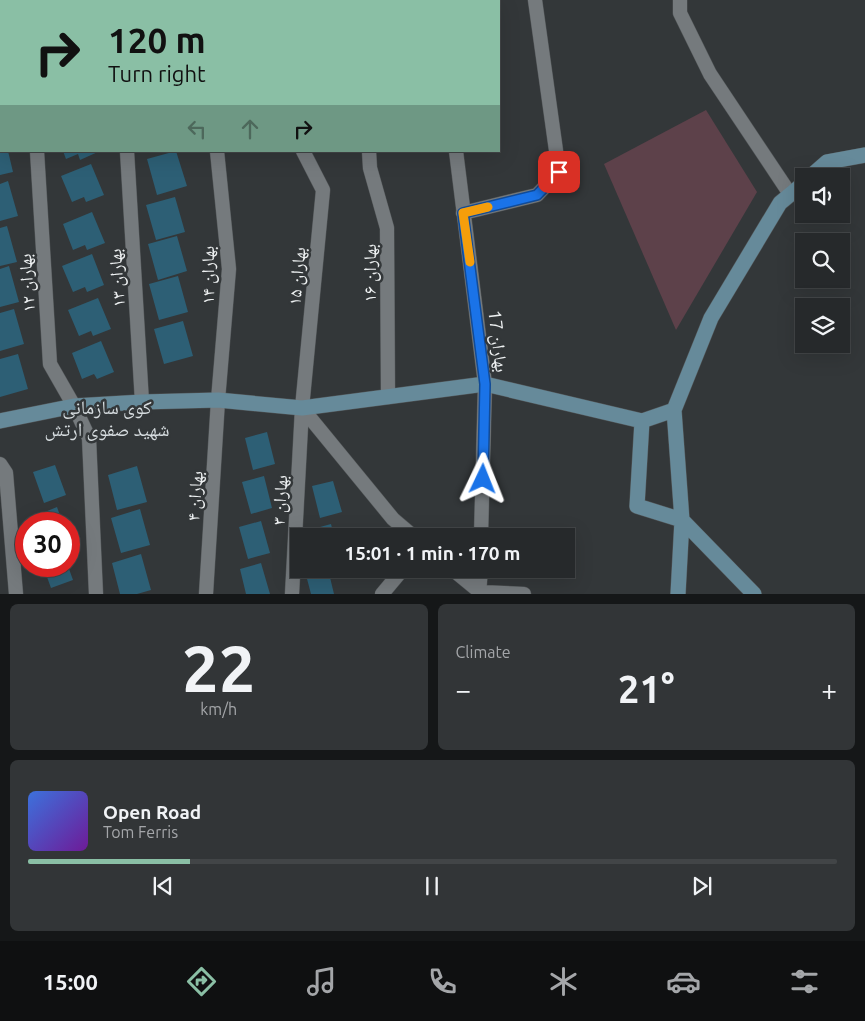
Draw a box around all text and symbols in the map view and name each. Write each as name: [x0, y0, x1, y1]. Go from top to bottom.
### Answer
icon: right: [25, 20, 90, 85]
text: 120 m: [108, 20, 206, 60]
text: Turn right: [108, 61, 206, 86]
icon: left: [183, 115, 211, 143]
icon: ahead: [236, 115, 264, 143]
icon: right: [289, 115, 317, 143]
pin: [538, 151, 580, 193]
icon: arrive: [545, 158, 573, 186]
map controls: [795, 168, 850, 353]
button: sound: [795, 168, 850, 223]
button: search: [795, 233, 850, 288]
street label: بهاران ۱۶: [359, 244, 381, 302]
street label: بهاران ۱۴: [197, 246, 219, 304]
street label: بهاران ۱۵: [283, 246, 311, 306]
street label: بهاران ۱۳: [104, 248, 130, 308]
street label: بهاران ۱۲: [14, 253, 40, 313]
button: layers: [795, 298, 850, 353]
street label: بهاران 17: [483, 309, 513, 374]
district label: کوی سازمانی شهید صفوی ارتش: [45, 396, 169, 441]
position arrow: [456, 452, 508, 504]
street label: بهاران ۴: [182, 470, 208, 522]
street label: بهاران ۳: [268, 474, 292, 526]
speed limit sign: 30: [15, 512, 80, 577]
text: 15:01 · 1 min · 170 m: [345, 542, 520, 564]
text: 22: [182, 631, 255, 704]
text: Climate: [456, 643, 511, 661]
text: 21°: [618, 668, 674, 710]
text: −: [456, 674, 471, 705]
text: +: [821, 674, 837, 705]
text: km/h: [200, 700, 237, 718]
text: Open Road: [103, 801, 201, 823]
text: Tom Ferris: [103, 823, 178, 841]
icon: previous: [149, 872, 177, 900]
icon: pause: [418, 872, 446, 900]
icon: next: [688, 872, 716, 900]
icon: directions: [184, 964, 219, 999]
icon: music: [304, 964, 339, 999]
icon: phone: [425, 964, 460, 999]
icon: climate: [546, 964, 581, 999]
icon: car: [666, 964, 701, 999]
icon: filters: [787, 964, 822, 999]
text: 15:00: [43, 969, 98, 994]

